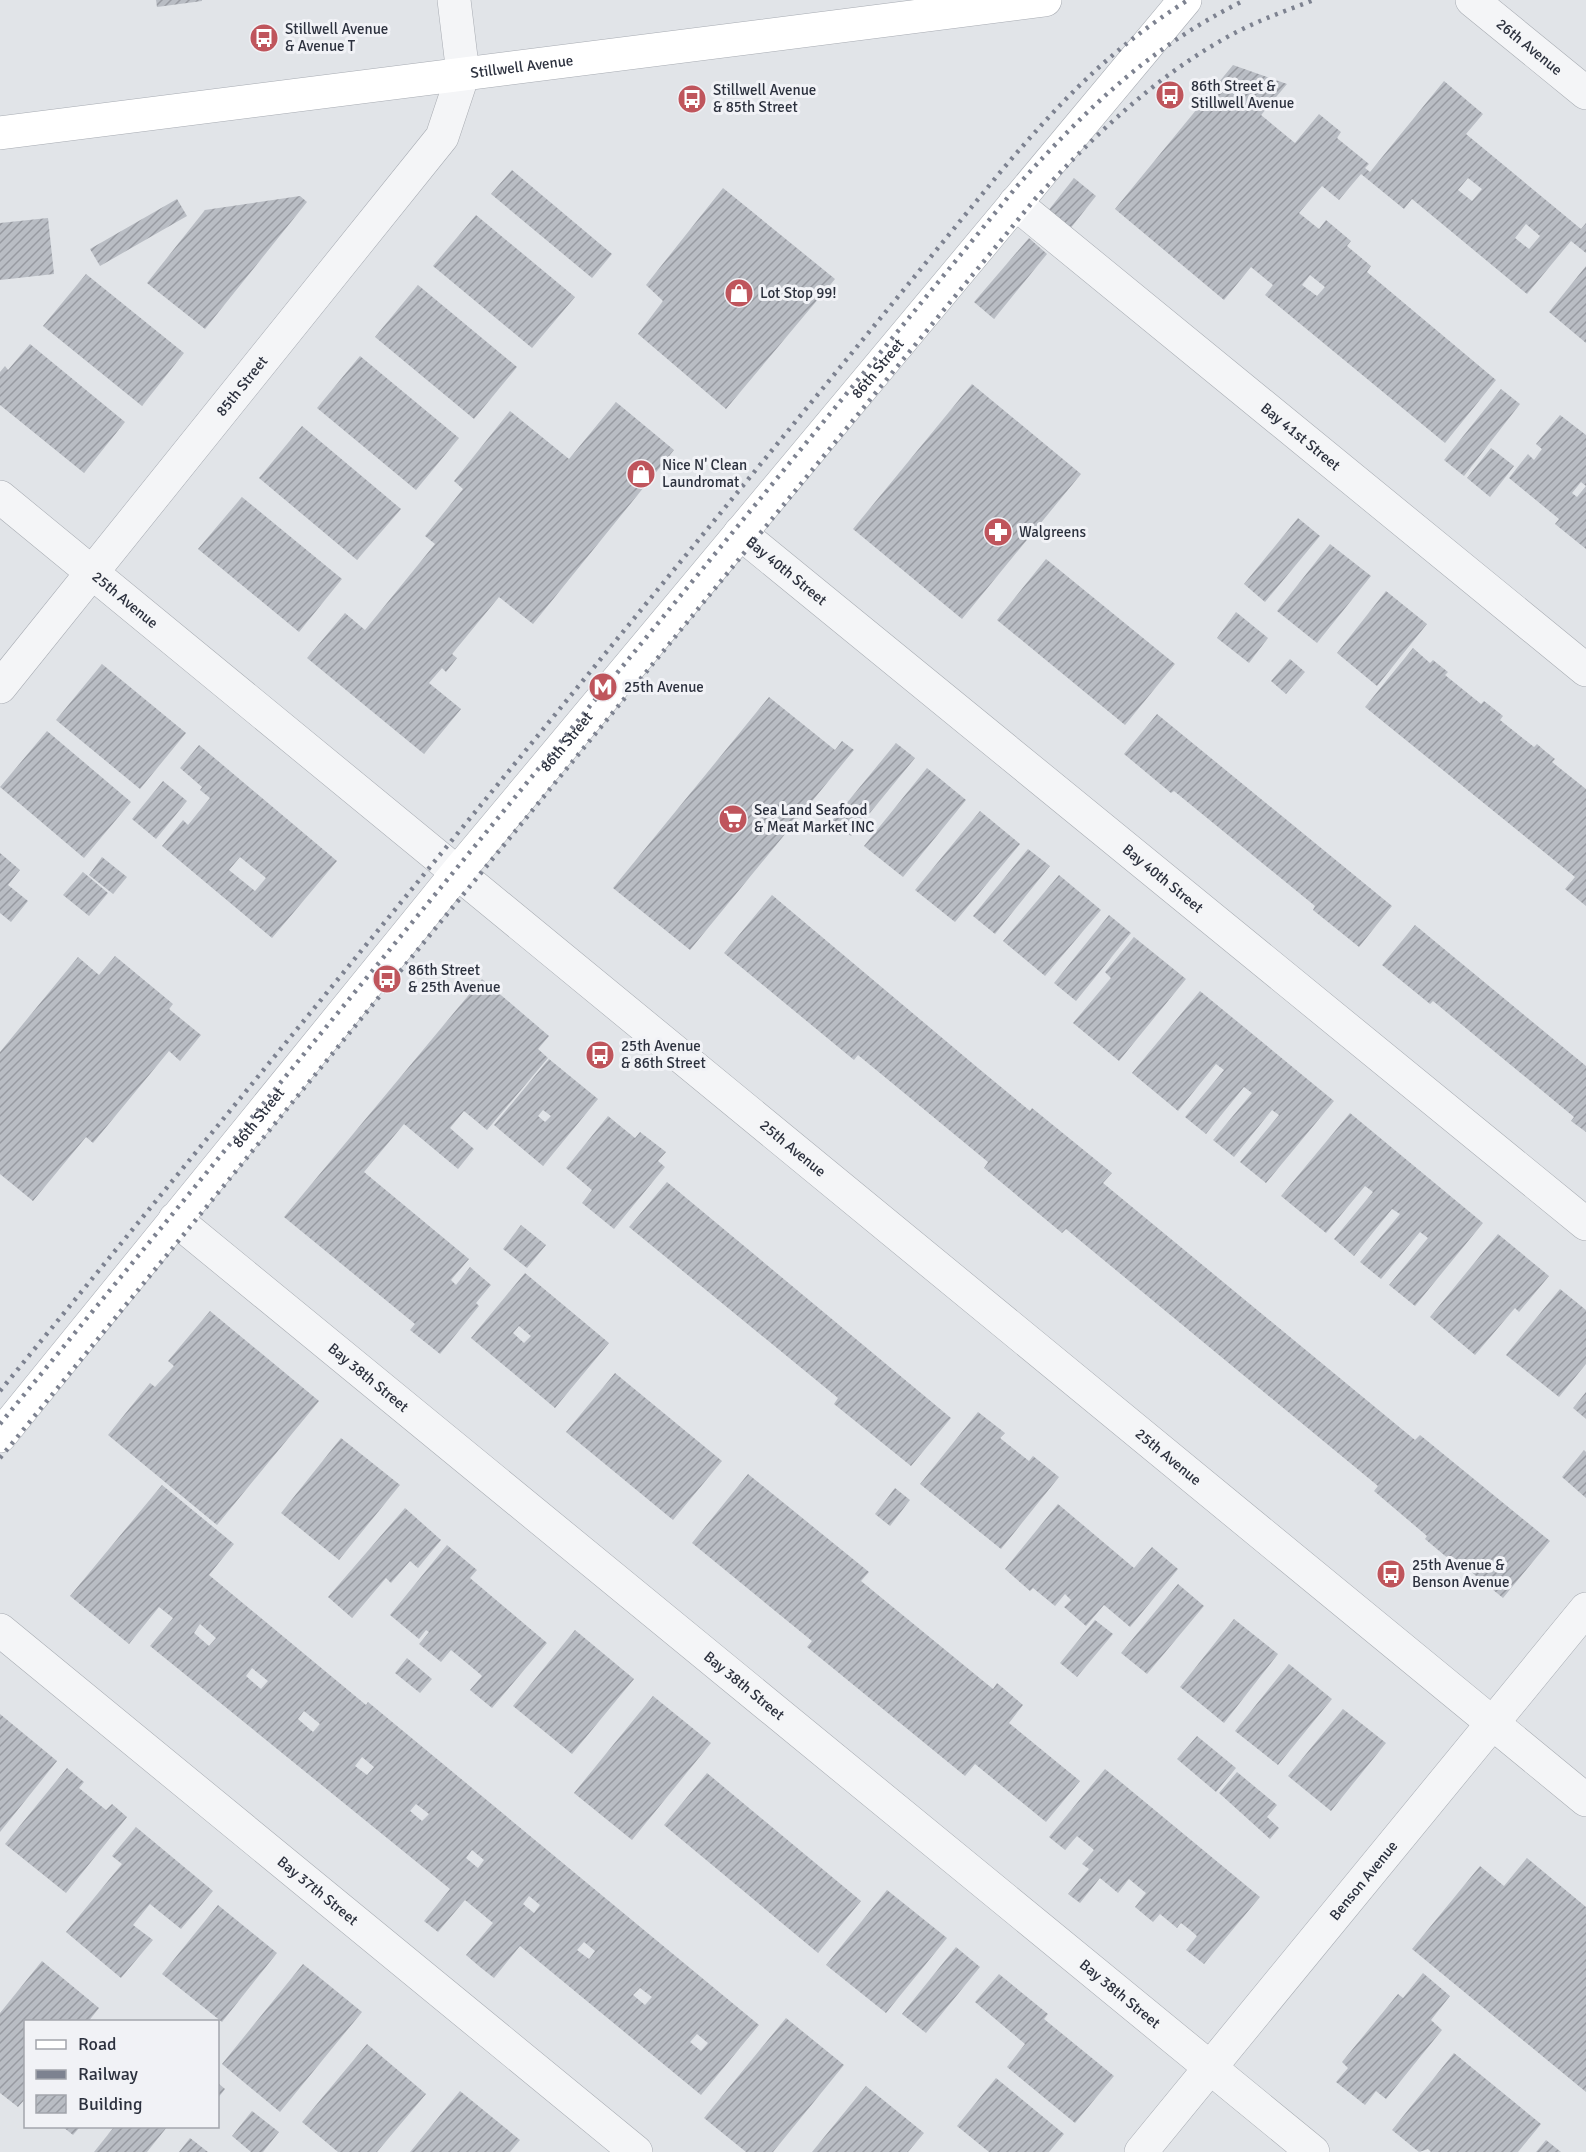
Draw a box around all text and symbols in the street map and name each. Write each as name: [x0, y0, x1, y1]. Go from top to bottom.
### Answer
street label: 26th Avenue: [1493, 15, 1566, 79]
place label: Stillwell Avenue & Avenue T: [285, 20, 388, 55]
bus stop icon: Stillwell Avenue & Avenue T: [248, 22, 280, 54]
street label: Stillwell Avenue: [469, 51, 574, 82]
place label: 86th Street & Stillwell Avenue: [1191, 77, 1294, 112]
bus stop icon: 86th Street & Stillwell Avenue: [1154, 79, 1186, 111]
place label: Stillwell Avenue & 85th Street: [713, 81, 816, 116]
bus stop icon: Stillwell Avenue & 85th Street: [676, 83, 708, 115]
shop icon: Lot Stop 99!: [723, 277, 755, 309]
place label: Lot Stop 99!: [760, 284, 837, 302]
street label: 86th Street: [848, 335, 908, 402]
street label: 85th Street: [212, 352, 271, 420]
street label: Bay 41st Street: [1257, 399, 1344, 474]
place label: Nice N' Clean Laundromat: [662, 456, 747, 491]
shop icon: Nice N' Clean Laundromat: [625, 458, 657, 490]
pharmacy icon: Walgreens: [982, 516, 1014, 548]
place label: Walgreens: [1019, 523, 1086, 541]
street label: Bay 40th Street: [742, 533, 830, 609]
street label: 25th Avenue: [89, 568, 162, 632]
metro station icon: 25th Avenue: [587, 671, 619, 703]
place label: 25th Avenue: [624, 678, 704, 696]
street label: 86th Street: [536, 708, 596, 775]
place label: Sea Land Seafood & Meat Market INC: [754, 801, 874, 836]
supermarket icon: Sea Land Seafood & Meat Market INC: [717, 803, 749, 835]
street label: Bay 40th Street: [1119, 840, 1207, 917]
place label: 86th Street & 25th Avenue: [408, 961, 500, 996]
bus stop icon: 86th Street & 25th Avenue: [371, 963, 403, 995]
place label: 25th Avenue & 86th Street: [621, 1037, 706, 1072]
bus stop icon: 25th Avenue & 86th Street: [584, 1039, 616, 1071]
street label: 86th Street: [229, 1084, 288, 1151]
street label: 25th Avenue: [756, 1116, 829, 1181]
street label: Bay 38th Street: [324, 1339, 412, 1416]
street label: 25th Avenue: [1132, 1425, 1205, 1489]
place label: 25th Avenue & Benson Avenue: [1412, 1556, 1510, 1591]
bus stop icon: 25th Avenue & Benson Avenue: [1375, 1558, 1407, 1590]
street label: Bay 38th Street: [700, 1647, 788, 1724]
street label: Benson Avenue: [1326, 1837, 1401, 1924]
street label: Bay 37th Street: [274, 1852, 362, 1929]
street label: Bay 38th Street: [1076, 1955, 1164, 2032]
legend: [24, 2020, 219, 2128]
text: Road: [78, 2033, 117, 2055]
text: Railway: [78, 2063, 139, 2085]
text: Building: [78, 2093, 142, 2115]

